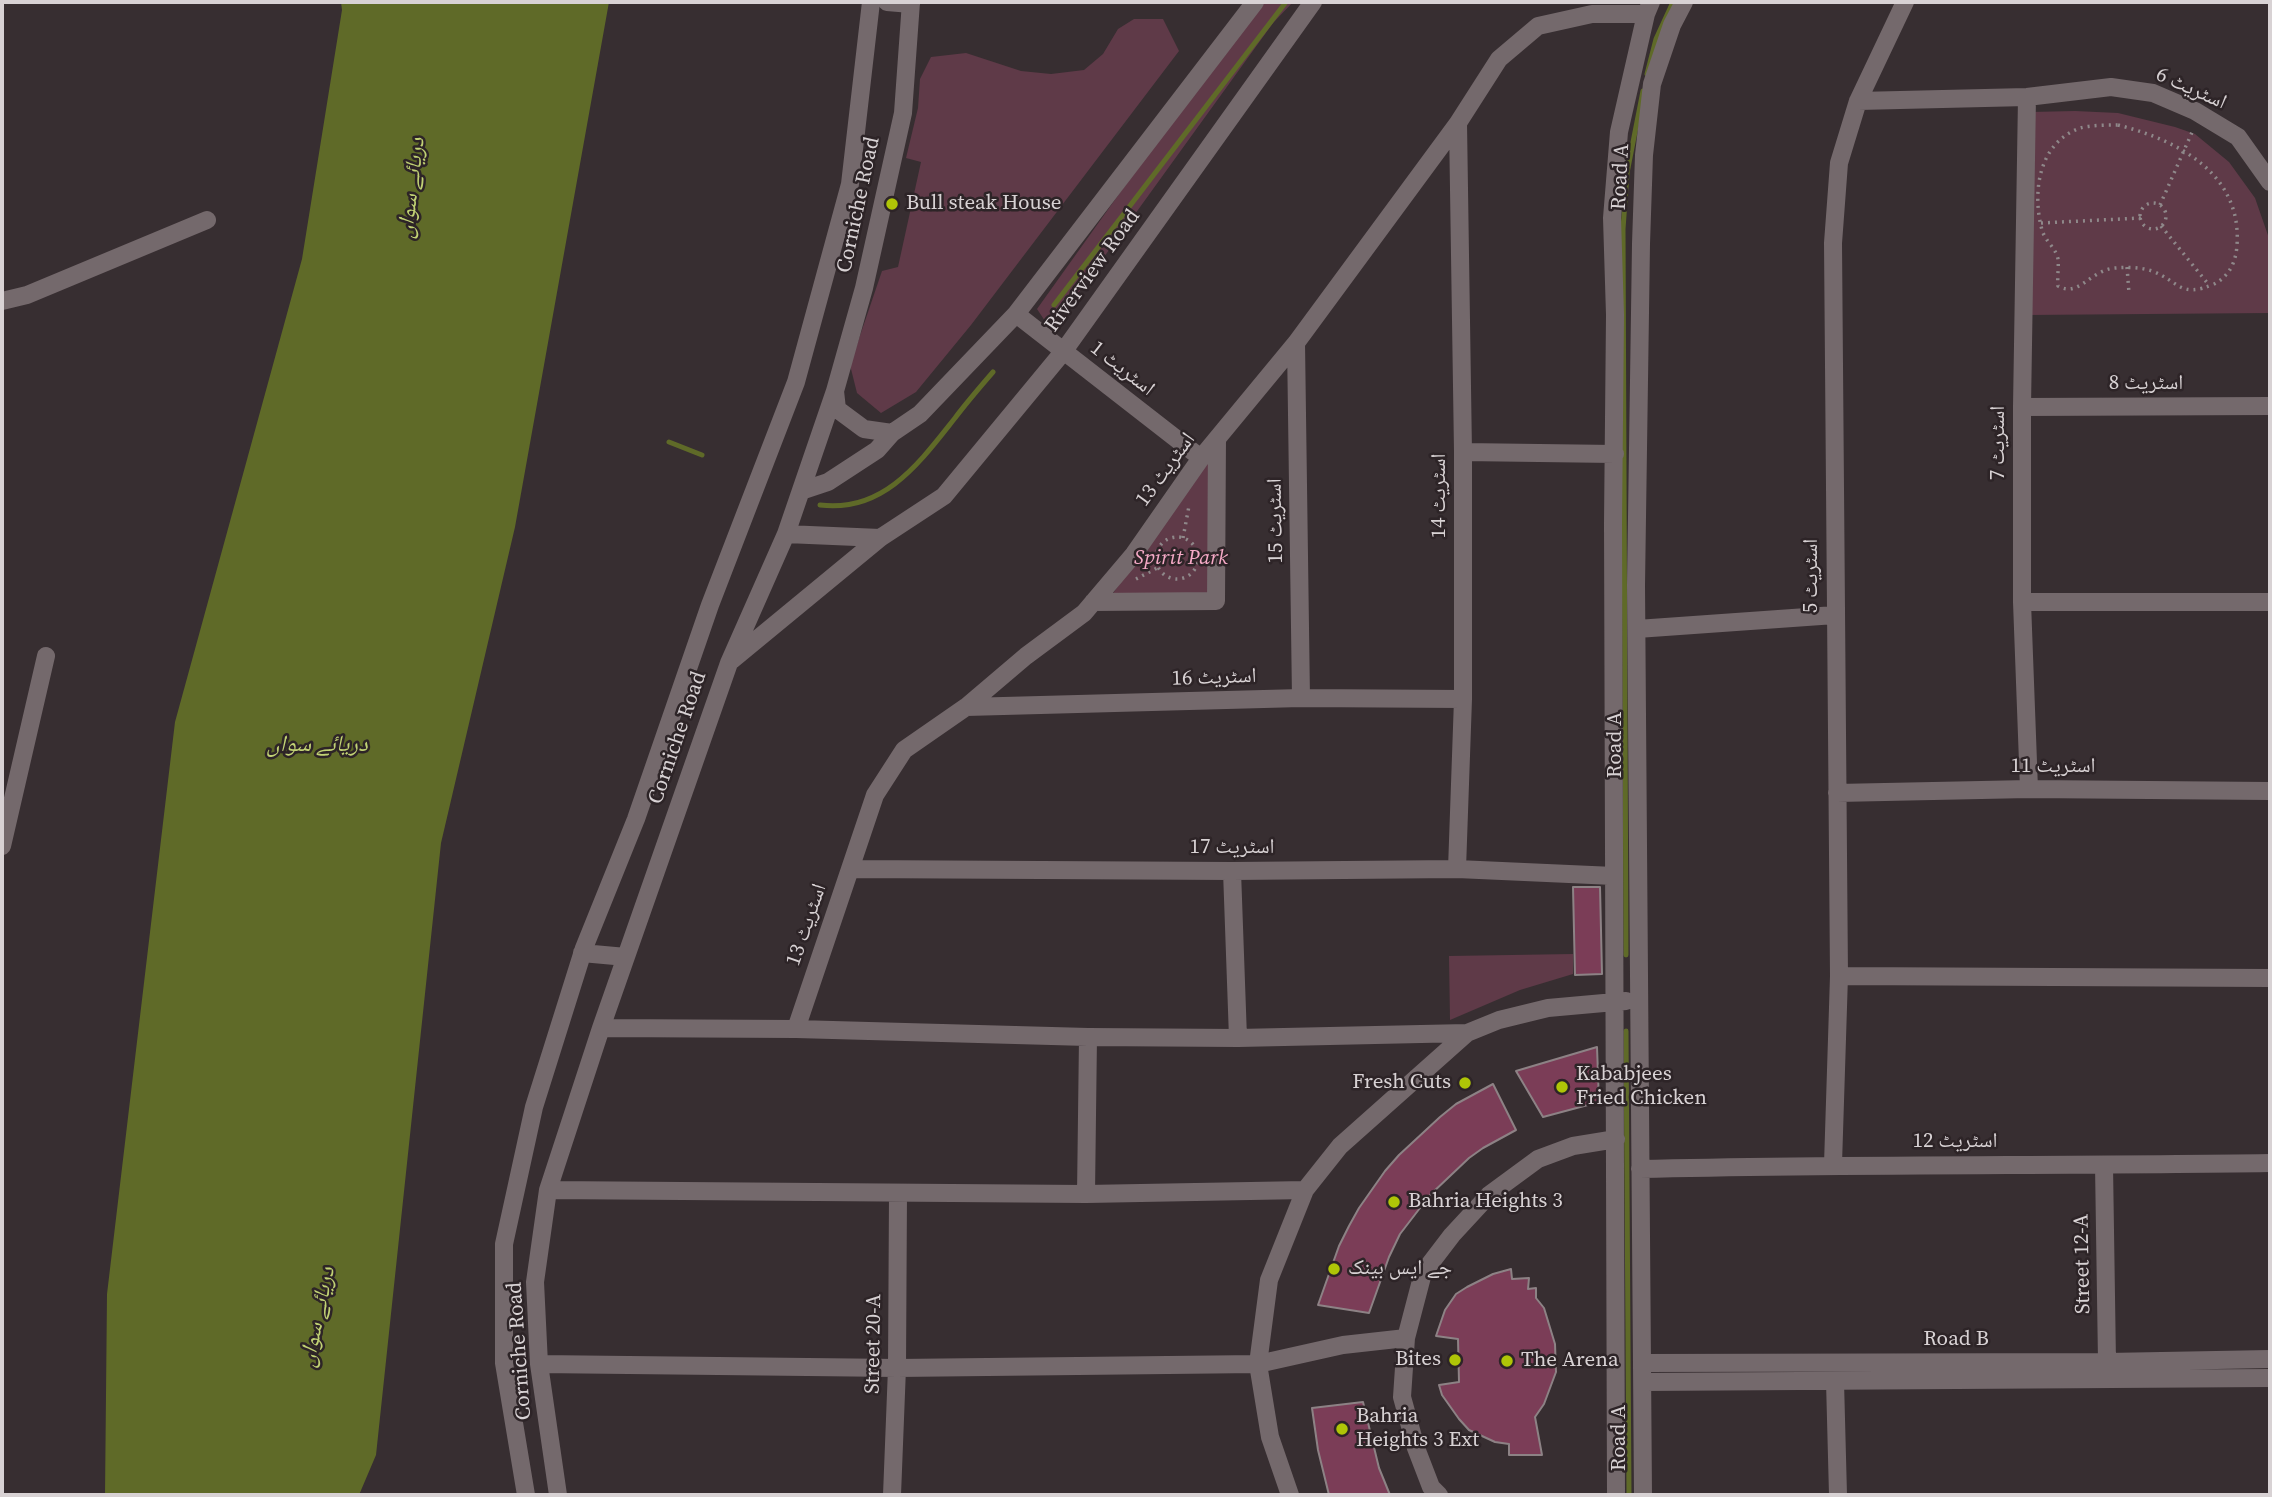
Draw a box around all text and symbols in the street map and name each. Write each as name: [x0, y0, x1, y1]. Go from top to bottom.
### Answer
street label: اسٹریٹ 6: [2152, 62, 2230, 116]
street label: Corniche Road: [832, 135, 886, 275]
water label: دریائے سواں: [392, 136, 432, 240]
street label: Road A: [1607, 143, 1635, 211]
place label: Bull steak House: [906, 191, 1061, 217]
marker: Bull steak House: [884, 196, 900, 212]
street label: Riverview Road: [1040, 205, 1146, 337]
street label: اسٹریٹ 1: [1085, 336, 1159, 402]
street label: اسٹریٹ 8: [2109, 371, 2183, 397]
street label: اسٹریٹ 7: [1986, 406, 2012, 480]
street label: اسٹریٹ 13: [1131, 428, 1201, 512]
street label: اسٹریٹ 14: [1427, 453, 1453, 539]
street label: اسٹریٹ 15: [1263, 478, 1289, 564]
street label: اسٹریٹ 5: [1799, 539, 1825, 613]
park label: Spirit Park: [1134, 546, 1228, 572]
street label: اسٹریٹ 16: [1171, 664, 1257, 692]
street label: Corniche Road: [644, 668, 712, 808]
street label: Road A: [1603, 712, 1629, 778]
water label: دریائے سواں: [266, 731, 368, 759]
street label: اسٹریٹ 11: [2010, 754, 2096, 780]
street label: اسٹریٹ 17: [1189, 835, 1275, 861]
street label: اسٹریٹ 13: [781, 881, 833, 969]
place label: Kababjees Fried Chicken: [1576, 1062, 1707, 1112]
place label: Fresh Cuts: [1352, 1070, 1451, 1096]
marker: Fresh Cuts: [1457, 1075, 1473, 1091]
marker: Kababjees Fried Chicken: [1554, 1079, 1570, 1095]
street label: اسٹریٹ 12: [1912, 1129, 1998, 1155]
place label: Bahria Heights 3: [1408, 1189, 1563, 1215]
marker: Bahria Heights 3: [1386, 1194, 1402, 1210]
street label: Street 12-A: [2070, 1214, 2096, 1314]
place label: جے ایس بینک: [1348, 1256, 1452, 1282]
marker: جے ایس بینک: [1326, 1261, 1342, 1277]
water label: دریائے سواں: [294, 1264, 342, 1370]
street label: Corniche Road: [503, 1281, 537, 1421]
street label: Street 20-A: [861, 1294, 887, 1394]
street label: Road B: [1923, 1327, 1989, 1353]
place label: Bites: [1395, 1347, 1441, 1373]
place label: The Arena: [1521, 1348, 1619, 1374]
marker: Bites: [1447, 1352, 1463, 1368]
marker: The Arena: [1499, 1353, 1515, 1369]
place label: Bahria Heights 3 Ext: [1356, 1404, 1479, 1454]
street label: Road A: [1607, 1405, 1633, 1471]
marker: Bahria Heights 3 Ext: [1334, 1421, 1350, 1437]

